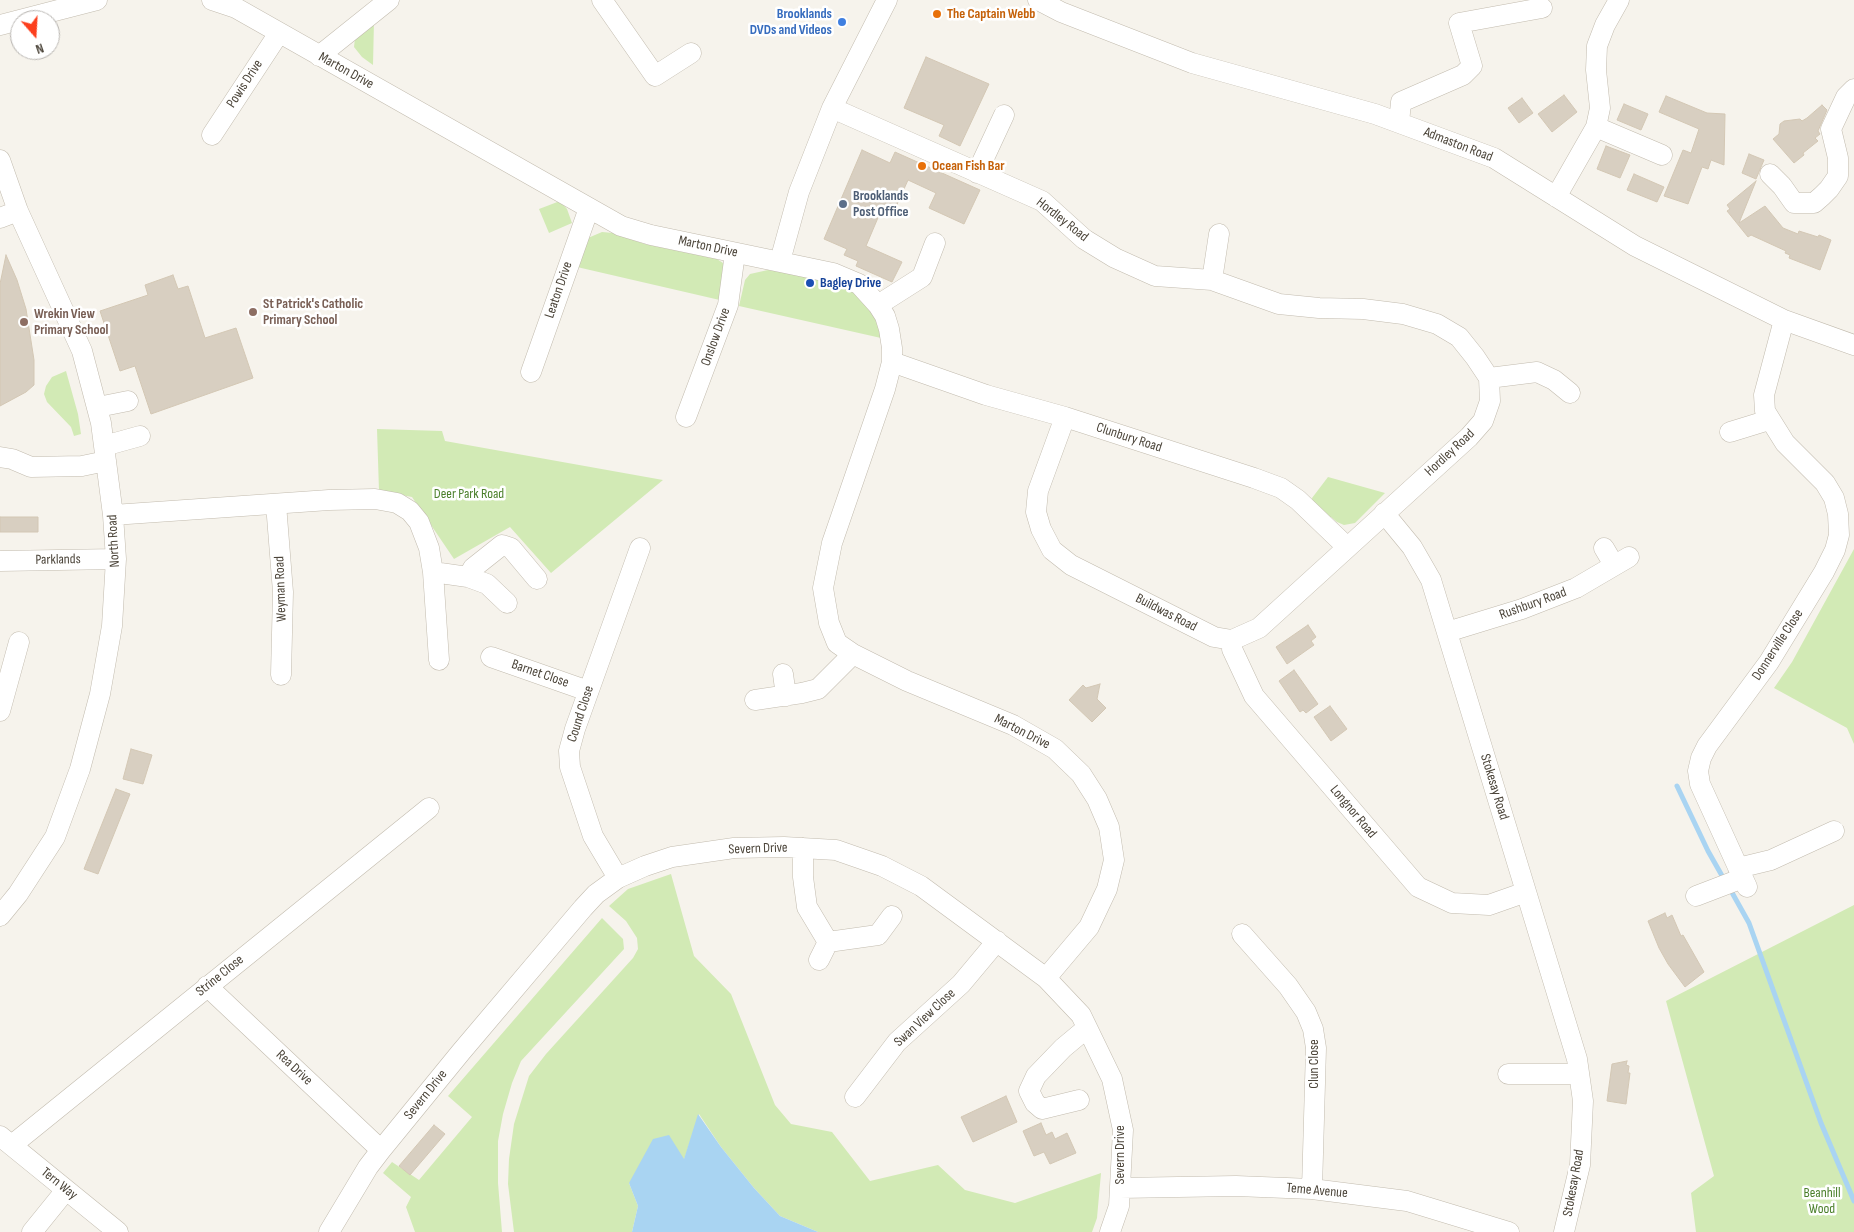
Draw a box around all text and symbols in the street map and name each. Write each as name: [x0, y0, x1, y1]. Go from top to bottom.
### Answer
place label: Brooklands DVDs and Videos: [750, 6, 832, 38]
place label: The Captain Webb: [947, 6, 1035, 22]
marker: The Captain Webb: [931, 8, 943, 20]
north arrow: [10, 10, 60, 60]
marker: Brooklands DVDs and Videos: [836, 16, 848, 28]
text: N: [33, 39, 46, 58]
street label: Marton Drive: [315, 49, 377, 93]
street label: Powis Drive: [223, 57, 267, 111]
street label: Admaston Road: [1421, 124, 1495, 166]
place label: Ocean Fish Bar: [932, 158, 1005, 174]
marker: Ocean Fish Bar: [916, 160, 928, 172]
place label: Brooklands Post Office: [853, 188, 909, 220]
street label: Hordley Road: [1033, 194, 1091, 246]
marker: Brooklands Post Office: [837, 198, 849, 210]
street label: Marton Drive: [677, 232, 739, 262]
street label: Leaton Drive: [542, 260, 576, 320]
place label: Bagley Drive: [820, 275, 881, 291]
marker: Bagley Drive: [804, 277, 816, 289]
place label: St Patrick's Catholic Primary School: [263, 296, 363, 328]
place label: Wrekin View Primary School: [34, 306, 108, 338]
marker: St Patrick's Catholic Primary School: [247, 306, 259, 318]
street label: Onslow Drive: [698, 306, 734, 368]
marker: Wrekin View Primary School: [18, 316, 30, 328]
street label: Clunbury Road: [1094, 420, 1164, 456]
street label: Hordley Road: [1422, 426, 1478, 480]
park label: Deer Park Road: [434, 486, 504, 502]
street label: North Road: [104, 514, 124, 568]
street label: Parklands: [35, 551, 81, 569]
street label: Weyman Road: [271, 556, 291, 622]
street label: Rushbury Road: [1497, 584, 1569, 624]
street label: Buildwas Road: [1132, 590, 1200, 636]
street label: Donnerville Close: [1749, 606, 1807, 684]
street label: Barnet Close: [509, 656, 571, 692]
street label: Cound Close: [564, 684, 598, 744]
street label: Marton Drive: [991, 711, 1053, 753]
street label: Stokesay Road: [1476, 752, 1512, 822]
street label: Longnor Road: [1326, 782, 1380, 842]
street label: Severn Drive: [728, 840, 788, 858]
street label: Strine Close: [193, 952, 247, 1000]
street label: Swan View Close: [891, 985, 959, 1051]
street label: Clun Close: [1306, 1039, 1322, 1089]
street label: Rea Drive: [272, 1047, 316, 1089]
street label: Severn Drive: [401, 1067, 451, 1123]
street label: Severn Drive: [1112, 1125, 1128, 1185]
street label: Stokesay Road: [1560, 1148, 1588, 1218]
street label: Tern Way: [37, 1164, 81, 1204]
street label: Teme Avenue: [1286, 1180, 1348, 1202]
park label: Beanhill Wood: [1803, 1185, 1841, 1218]

